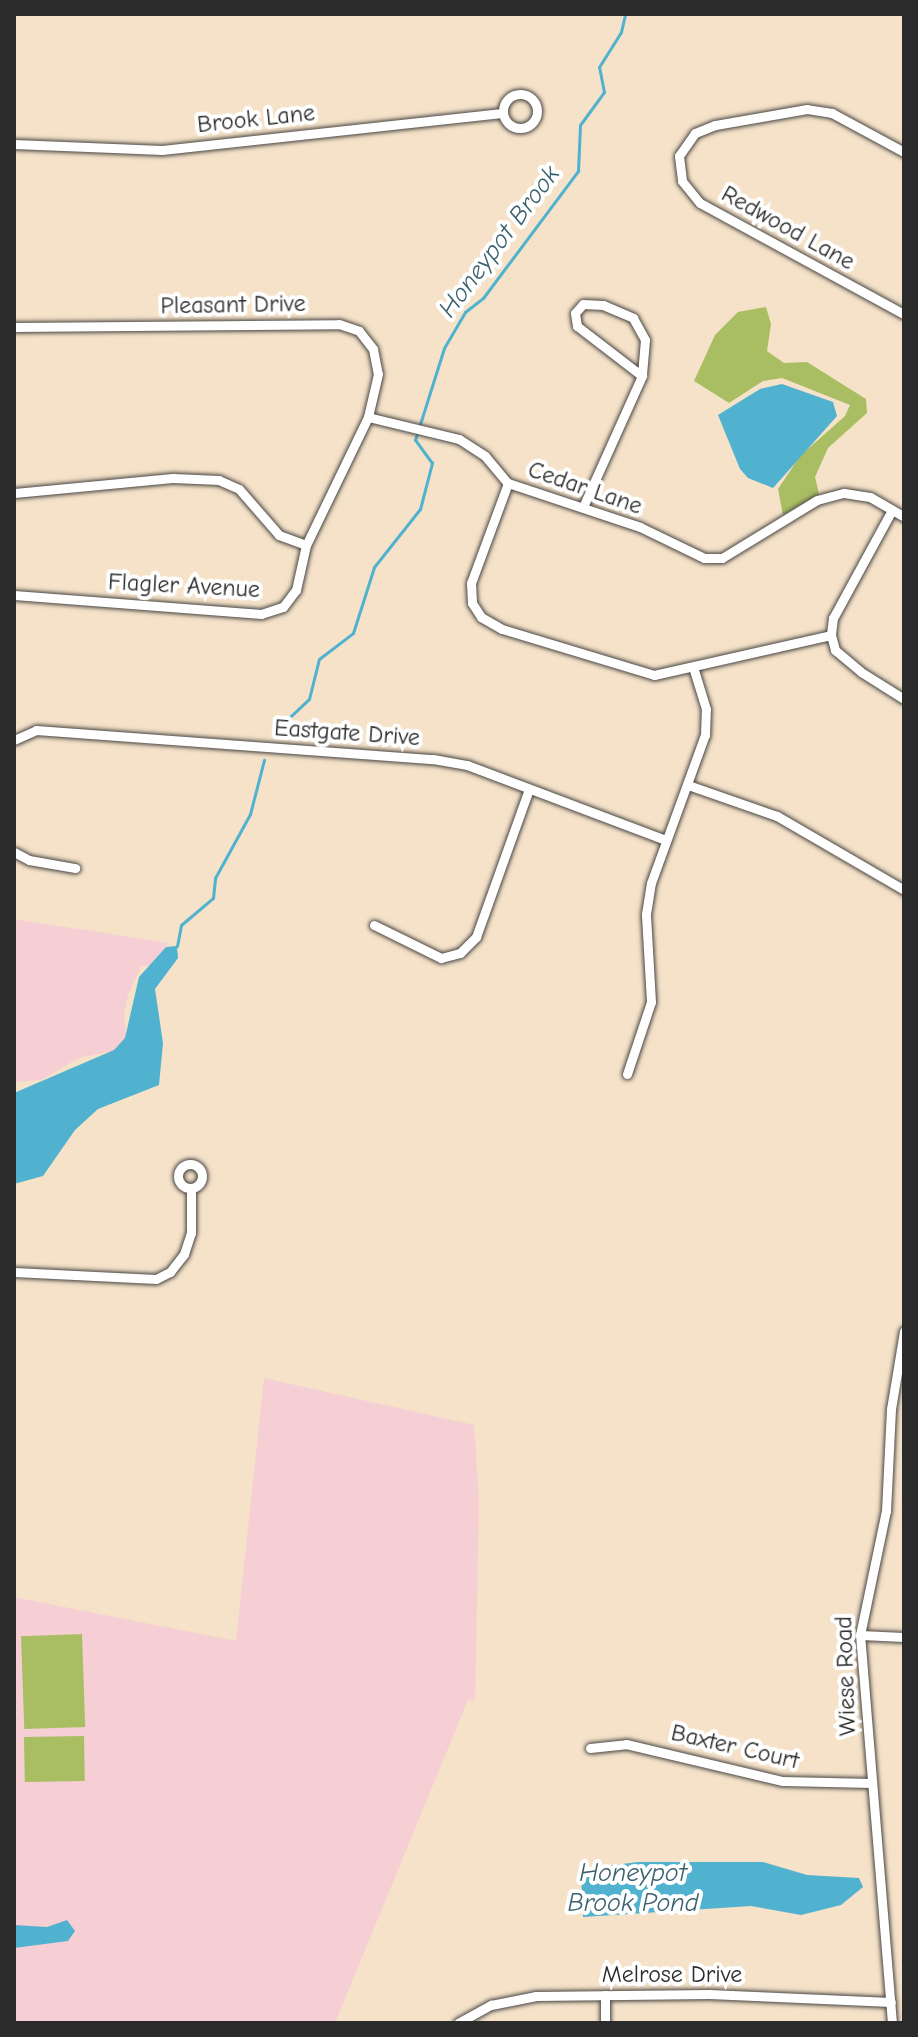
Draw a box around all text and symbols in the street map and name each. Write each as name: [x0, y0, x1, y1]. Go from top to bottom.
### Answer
street label: Brook Lane: [196, 98, 316, 140]
water label: Honeypot Brook: [433, 160, 567, 324]
street label: Redwood Lane: [716, 180, 860, 276]
street label: Pleasant Drive: [160, 289, 306, 321]
street label: Cedar Lane: [524, 455, 646, 521]
street label: Flagler Avenue: [107, 568, 261, 604]
street label: Eastgate Drive: [273, 714, 421, 752]
street label: Wiese Road: [830, 1616, 862, 1736]
street label: Baxter Court: [668, 1718, 802, 1776]
water label: Honeypot Brook Pond: [568, 1858, 698, 1920]
street label: Melrose Drive: [602, 1961, 742, 1989]

